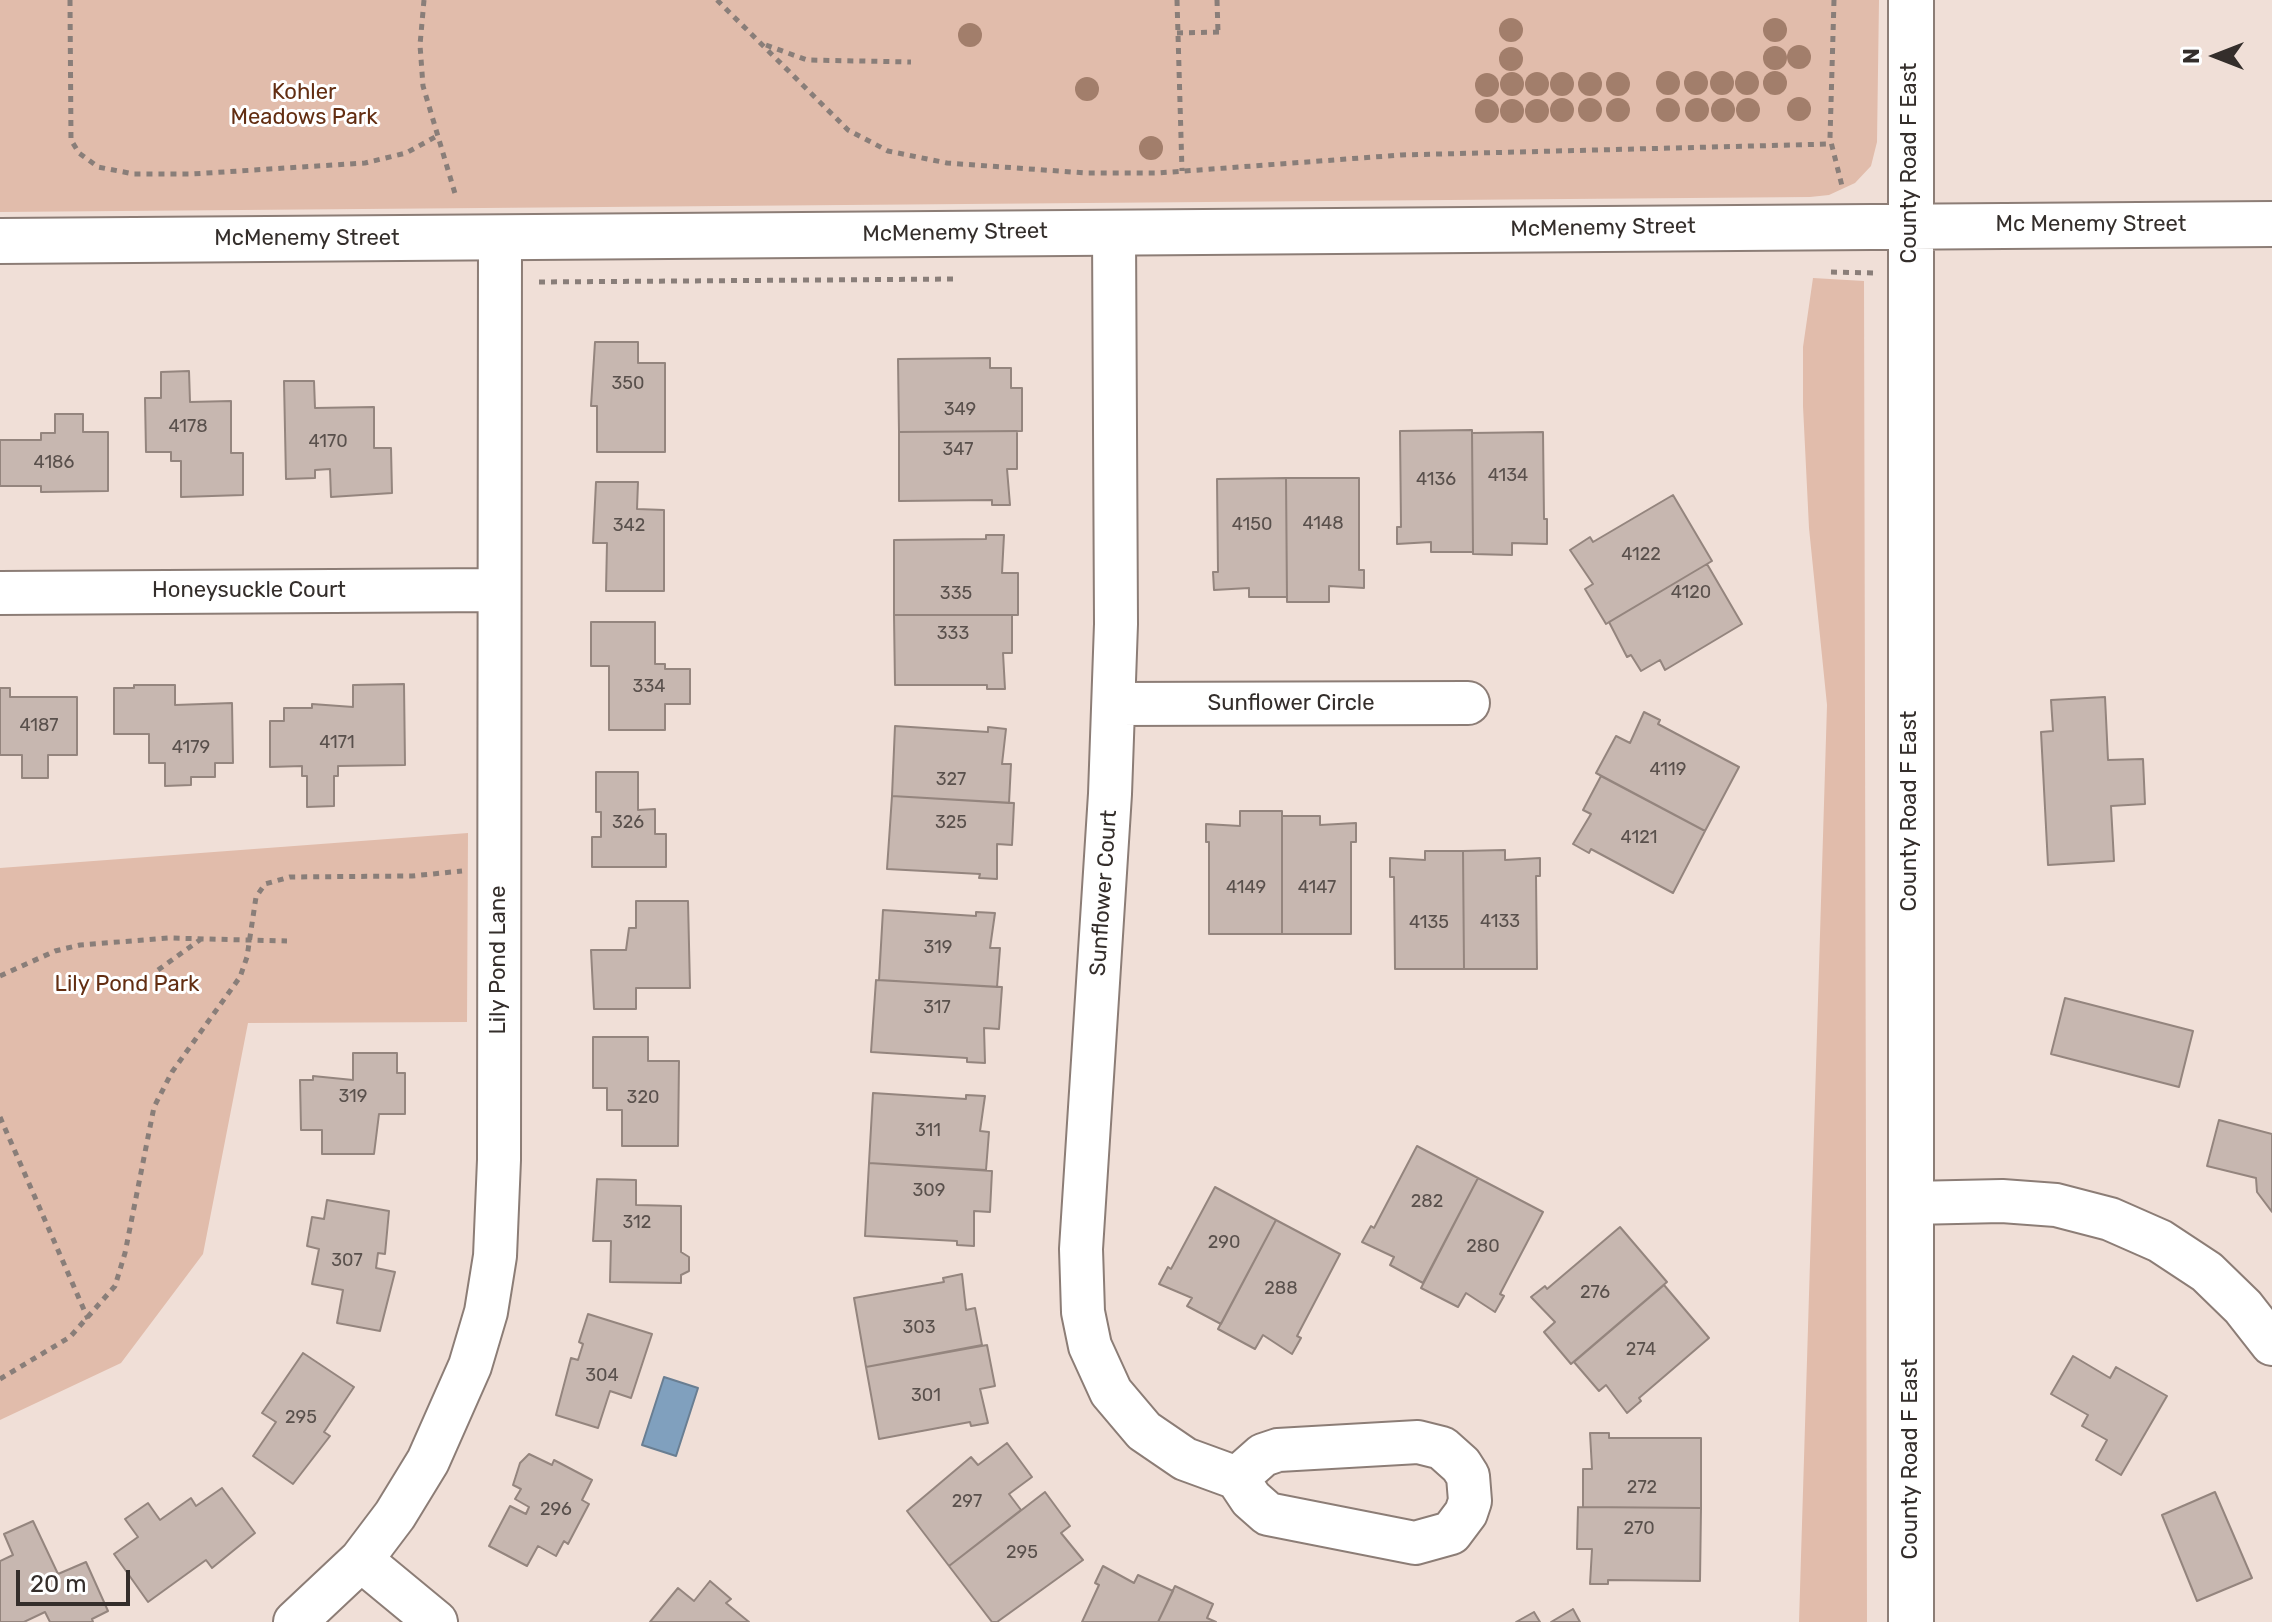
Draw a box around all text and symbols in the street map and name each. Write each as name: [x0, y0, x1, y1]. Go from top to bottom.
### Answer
north arrow: [2176, 16, 2256, 96]
text: N: [2178, 48, 2205, 64]
street label: County Road F East: [1897, 63, 1923, 263]
park label: Kohler Meadows Park: [230, 80, 378, 132]
street label: Mc Menemy Street: [1996, 212, 2186, 238]
street label: McMenemy Street: [1510, 213, 1696, 243]
street label: McMenemy Street: [862, 218, 1048, 248]
street label: McMenemy Street: [214, 226, 400, 252]
house number: 350: [612, 373, 644, 395]
house number: 349: [944, 399, 976, 421]
house number: 4178: [168, 416, 208, 438]
house number: 4170: [308, 431, 348, 453]
house number: 347: [943, 439, 973, 461]
house number: 4186: [34, 452, 74, 474]
house number: 4134: [1488, 465, 1528, 487]
house number: 4136: [1416, 469, 1456, 491]
house number: 4148: [1302, 513, 1344, 535]
house number: 4150: [1232, 514, 1272, 536]
house number: 342: [613, 515, 645, 537]
house number: 4122: [1621, 544, 1661, 566]
street label: Honeysuckle Court: [152, 578, 346, 604]
house number: 4120: [1671, 582, 1711, 604]
house number: 335: [940, 583, 972, 605]
house number: 333: [937, 623, 969, 645]
house number: 334: [633, 676, 665, 698]
street label: Sunflower Circle: [1208, 691, 1374, 717]
street label: County Road F East: [1897, 711, 1923, 911]
house number: 4187: [19, 715, 59, 737]
house number: 4171: [319, 732, 355, 754]
house number: 4179: [172, 737, 210, 759]
house number: 4119: [1650, 759, 1686, 781]
house number: 327: [936, 769, 966, 791]
street label: Sunflower Court: [1085, 809, 1123, 977]
house number: 326: [612, 812, 644, 834]
house number: 325: [935, 812, 967, 834]
house number: 4121: [1621, 827, 1657, 849]
house number: 4149: [1226, 877, 1266, 899]
house number: 4147: [1298, 877, 1336, 899]
street label: Lily Pond Lane: [486, 885, 512, 1035]
house number: 4133: [1480, 911, 1520, 933]
house number: 4135: [1409, 912, 1449, 934]
house number: 319: [924, 937, 952, 959]
park label: Lily Pond Park: [55, 972, 199, 998]
house number: 317: [923, 997, 951, 1019]
house number: 319: [339, 1086, 367, 1108]
house number: 320: [627, 1087, 659, 1109]
house number: 311: [915, 1120, 941, 1142]
house number: 309: [913, 1180, 945, 1202]
house number: 282: [1411, 1191, 1443, 1213]
house number: 312: [623, 1212, 651, 1234]
house number: 290: [1208, 1232, 1240, 1254]
house number: 280: [1466, 1236, 1500, 1258]
house number: 307: [331, 1250, 363, 1272]
house number: 288: [1264, 1278, 1298, 1300]
house number: 276: [1580, 1282, 1610, 1304]
house number: 303: [902, 1317, 936, 1339]
house number: 274: [1626, 1339, 1656, 1361]
street label: County Road F East: [1898, 1359, 1924, 1559]
house number: 304: [585, 1365, 619, 1387]
house number: 301: [911, 1385, 941, 1407]
house number: 295: [285, 1407, 317, 1429]
house number: 272: [1627, 1477, 1657, 1499]
house number: 297: [952, 1491, 982, 1513]
house number: 296: [540, 1499, 572, 1521]
house number: 270: [1623, 1518, 1655, 1540]
house number: 295: [1006, 1542, 1038, 1564]
scale bar: [20, 1554, 134, 1604]
text: 20 m: [30, 1570, 87, 1598]

